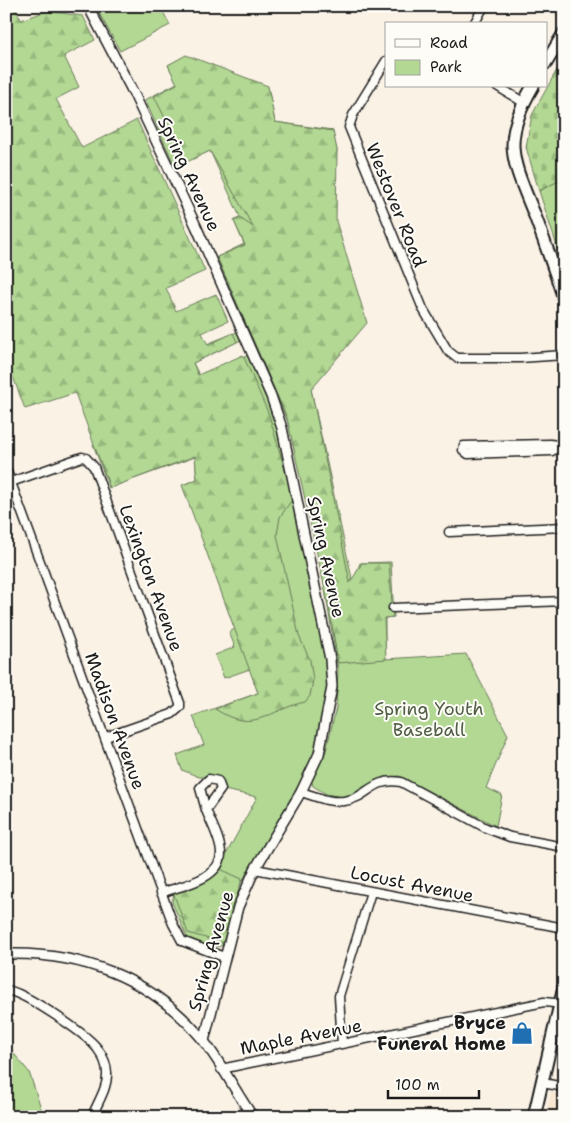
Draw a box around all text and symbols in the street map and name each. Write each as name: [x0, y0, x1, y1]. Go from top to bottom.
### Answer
legend: [385, 22, 548, 88]
text: Road: [430, 33, 468, 53]
text: Park: [430, 57, 462, 77]
street label: Spring Avenue: [152, 113, 226, 235]
street label: Westover Road: [360, 139, 432, 271]
street label: Spring Avenue: [301, 494, 351, 620]
street label: Lexington Avenue: [113, 501, 189, 655]
street label: Madison Avenue: [79, 649, 151, 793]
park label: Spring Youth Baseball: [374, 697, 484, 742]
street label: Locust Avenue: [348, 860, 476, 908]
street label: Spring Avenue: [182, 888, 240, 1014]
place label: Bryce Funeral Home: [377, 1011, 506, 1056]
street label: Maple Avenue: [238, 1013, 364, 1061]
shop icon: Bryce Funeral Home: [509, 1020, 535, 1046]
scale bar: [388, 1068, 479, 1100]
text: 100 m: [395, 1075, 440, 1095]

